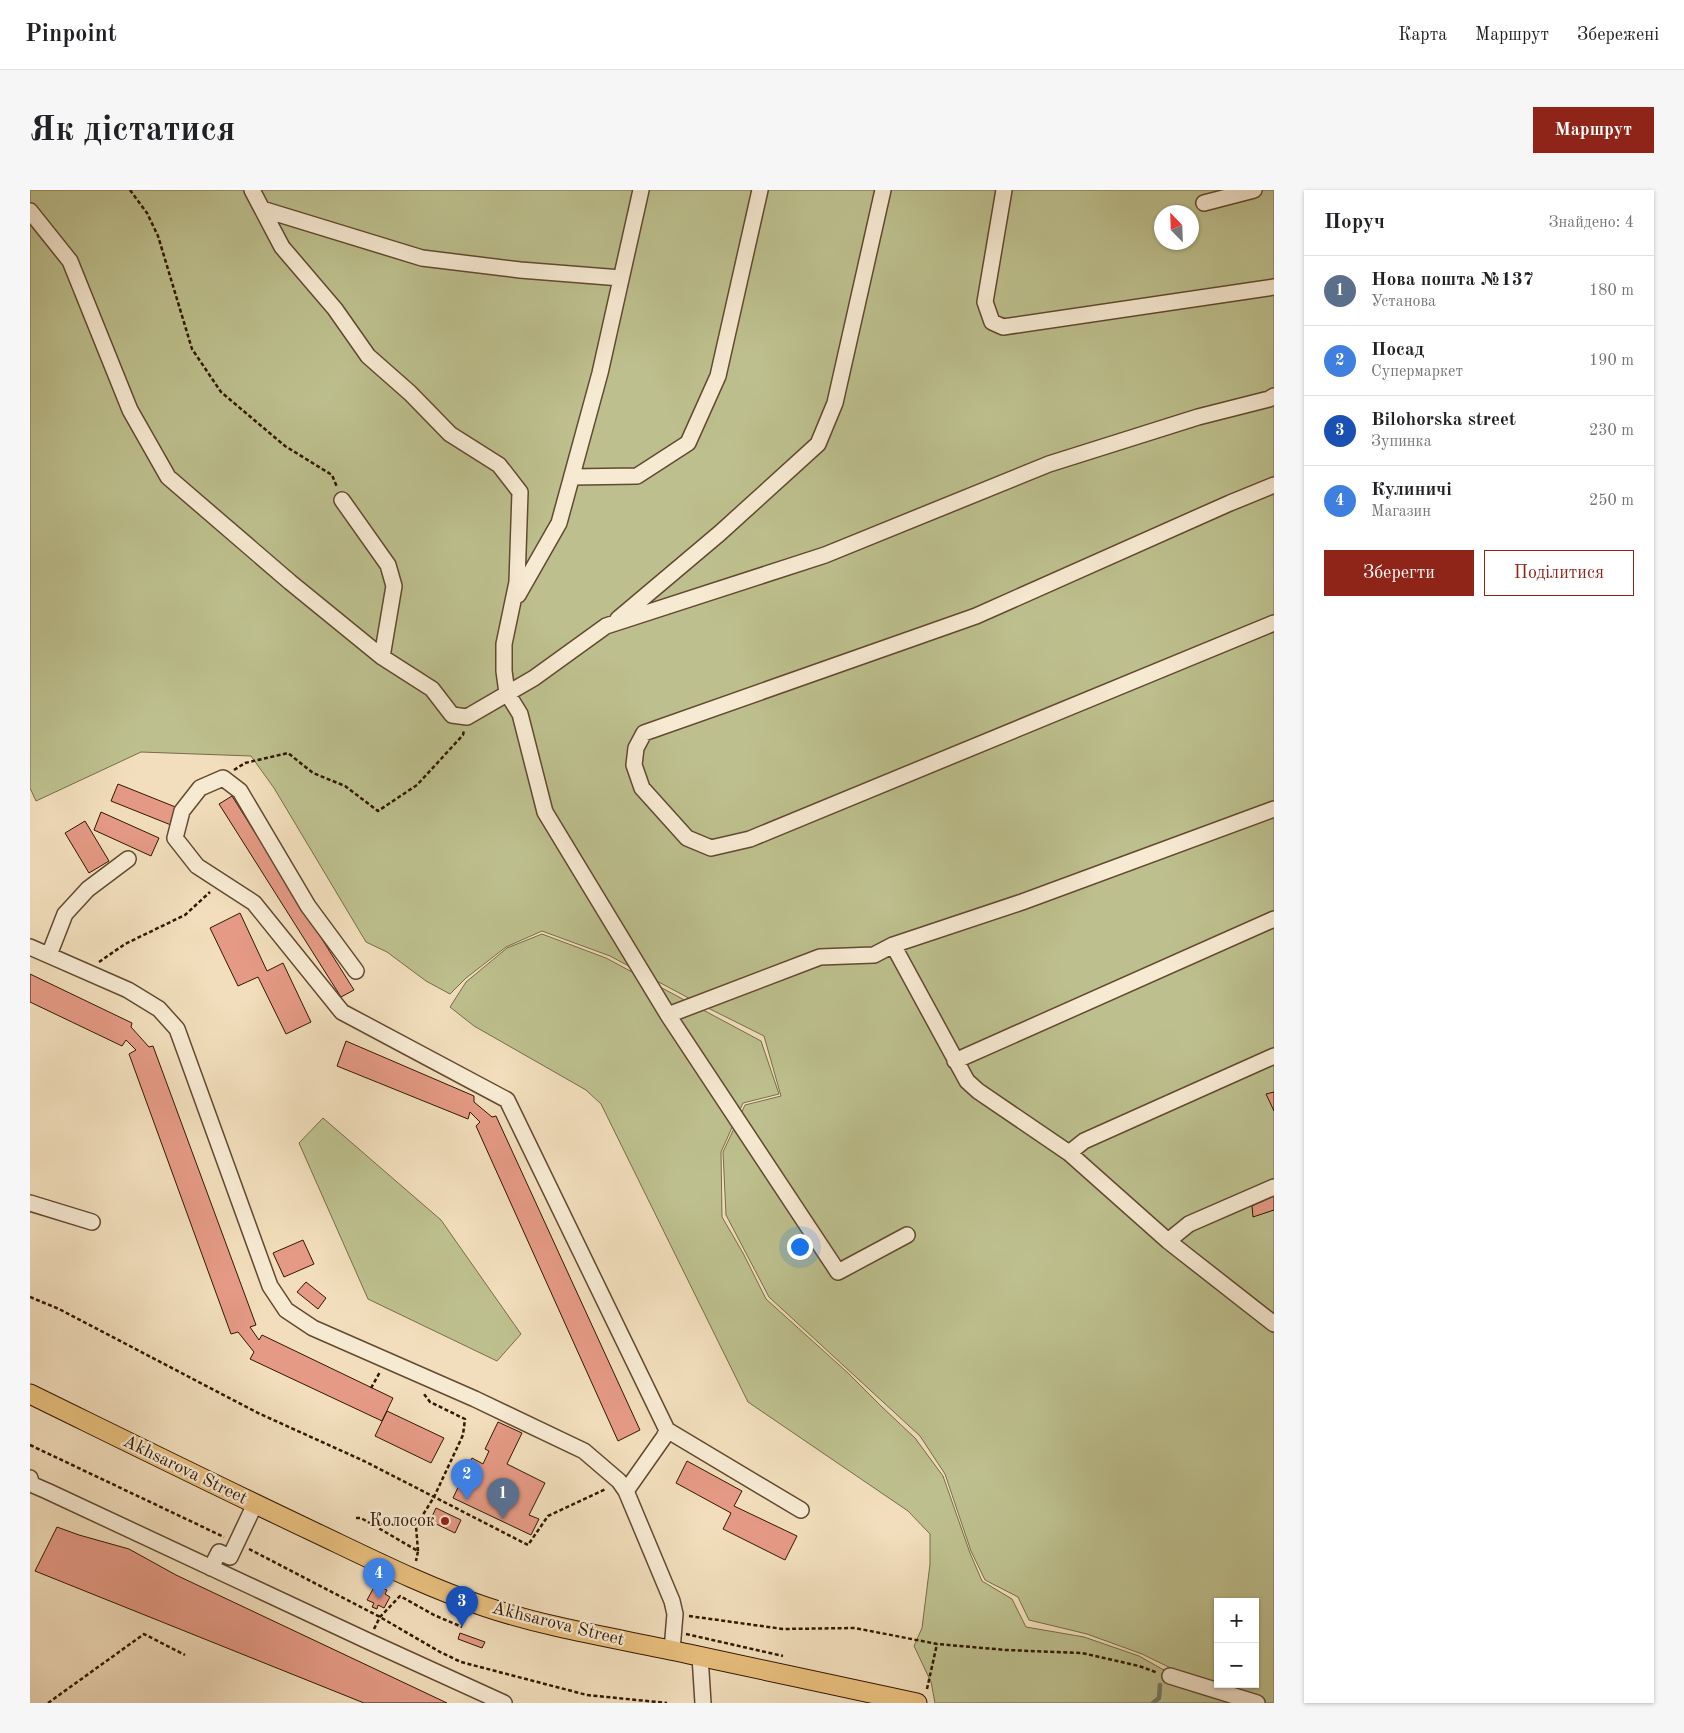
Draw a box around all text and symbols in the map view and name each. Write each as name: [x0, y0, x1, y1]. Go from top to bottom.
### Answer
text: Pinpoint: [25, 23, 117, 47]
text: Карта: [1398, 26, 1447, 44]
text: Маршрут: [1475, 26, 1549, 44]
text: Збережені: [1577, 26, 1659, 44]
button: Маршрут: [1533, 107, 1654, 153]
text: Як дістатися: [30, 113, 235, 148]
north arrow: [1154, 205, 1199, 250]
text: Поруч: [1324, 212, 1385, 233]
text: Знайдено: 4: [1549, 215, 1634, 231]
text: Нова пошта №137: [1371, 271, 1534, 290]
text: 1: [1335, 283, 1345, 299]
text: 180 m: [1589, 283, 1634, 299]
text: Установа: [1371, 294, 1436, 310]
text: Посад: [1371, 341, 1424, 360]
text: 2: [1335, 353, 1345, 369]
text: 190 m: [1589, 353, 1634, 369]
text: Супермаркет: [1371, 364, 1463, 380]
text: Bilohorska street: [1371, 411, 1516, 430]
text: 3: [1335, 423, 1345, 439]
text: 230 m: [1589, 423, 1634, 439]
text: Зупинка: [1371, 434, 1432, 450]
text: Кулиничі: [1371, 481, 1452, 500]
text: 4: [1335, 493, 1345, 509]
text: 250 m: [1589, 493, 1634, 509]
text: Магазин: [1371, 504, 1431, 520]
button: Зберегти: [1324, 550, 1474, 596]
button: Поділитися: [1484, 550, 1634, 596]
your location: [787, 1234, 813, 1260]
street label: Akhsarova Street: [120, 1432, 250, 1508]
pin: 2: [451, 1459, 483, 1500]
pin: 1: [487, 1478, 519, 1519]
place label: Колосок: [369, 1512, 435, 1530]
marker: Колосок: [439, 1515, 451, 1527]
pin: 4: [363, 1558, 395, 1599]
pin: 3: [446, 1586, 478, 1627]
map controls: [1214, 1598, 1259, 1688]
button: +: [1214, 1598, 1259, 1643]
street label: Akhsarova Street: [490, 1599, 626, 1649]
button: −: [1214, 1643, 1259, 1688]

